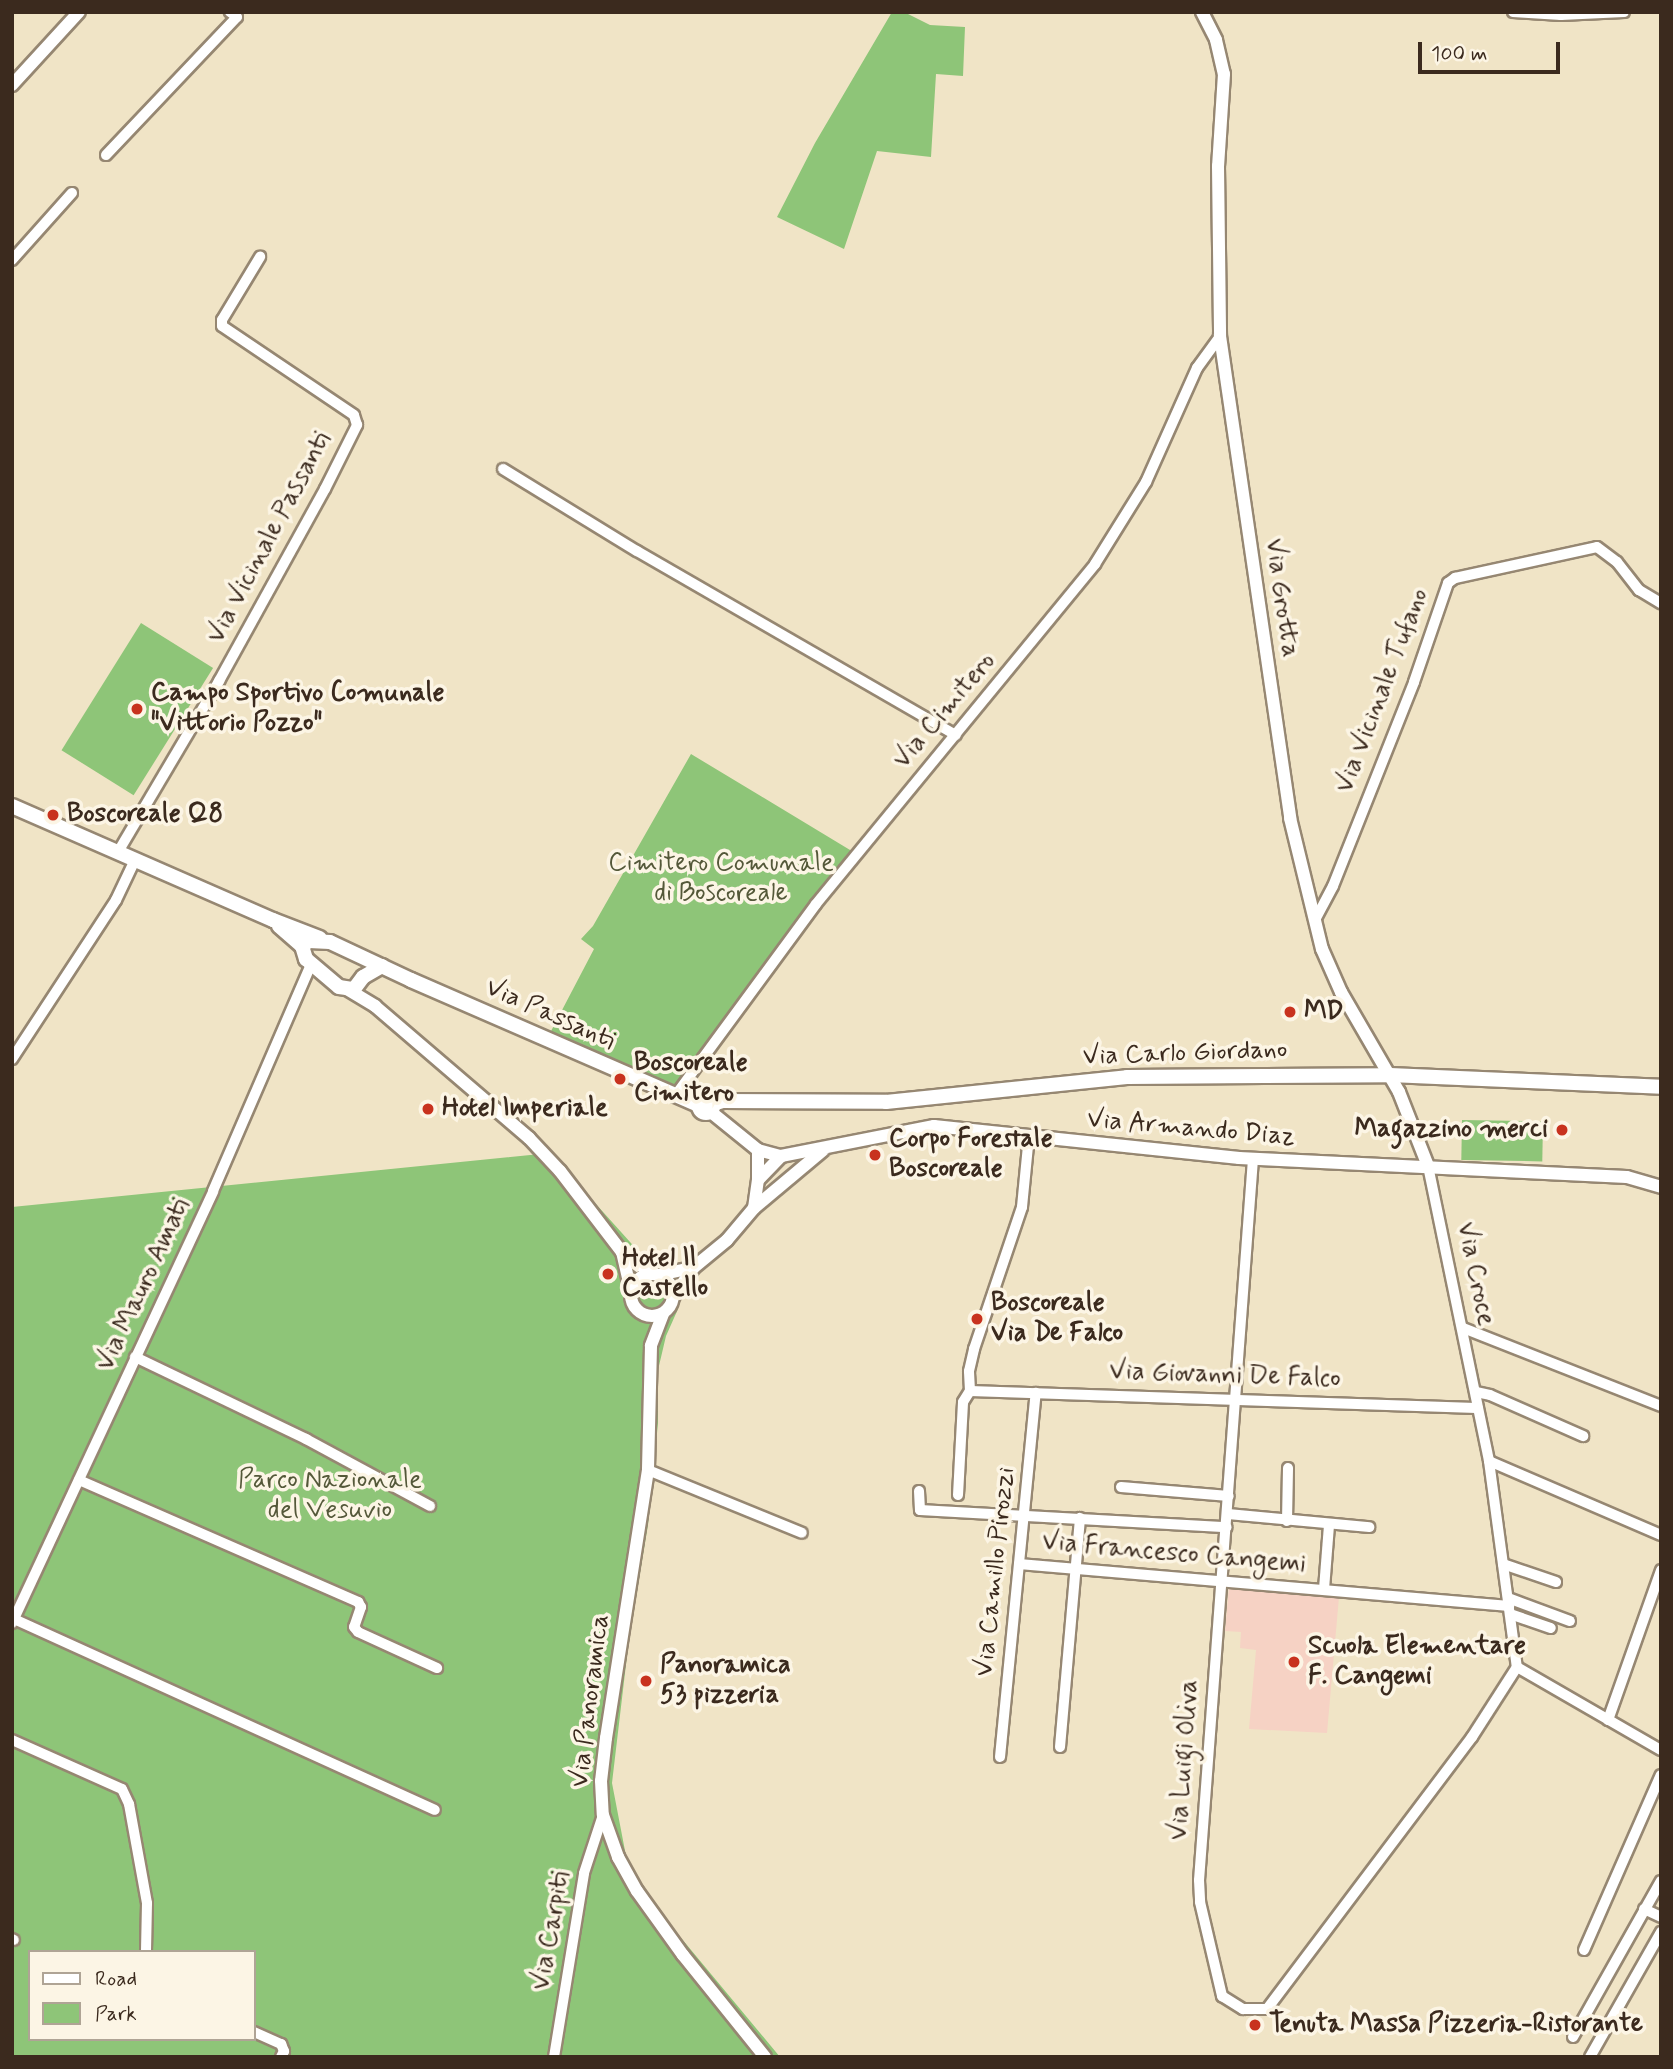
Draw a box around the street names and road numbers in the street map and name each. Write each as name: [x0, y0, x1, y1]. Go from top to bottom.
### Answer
street label: Via Vicinale Passanti: [201, 426, 339, 650]
street label: Via Grotta: [1257, 536, 1305, 660]
street label: Via Vicinale Tufano: [1329, 582, 1437, 800]
street label: Via Cimitero: [887, 646, 1003, 776]
street label: Via Passanti: [482, 973, 618, 1057]
street label: Via Carlo Giordano: [1082, 1035, 1288, 1073]
street label: Via Armando Diaz: [1086, 1104, 1296, 1154]
street label: Via Mauro Amati: [91, 1196, 197, 1374]
street label: Via Croce: [1449, 1219, 1501, 1329]
street label: Via Giovanni De Falco: [1110, 1356, 1340, 1396]
street label: Via Camillo Pirozzi: [970, 1467, 1022, 1677]
street label: Via Francesco Cangemi: [1044, 1527, 1304, 1581]
street label: Via Panoramica: [565, 1613, 617, 1789]
street label: Via Luigi Oliva: [1164, 1679, 1206, 1841]
street label: Via Carpiti: [526, 1870, 578, 1992]

